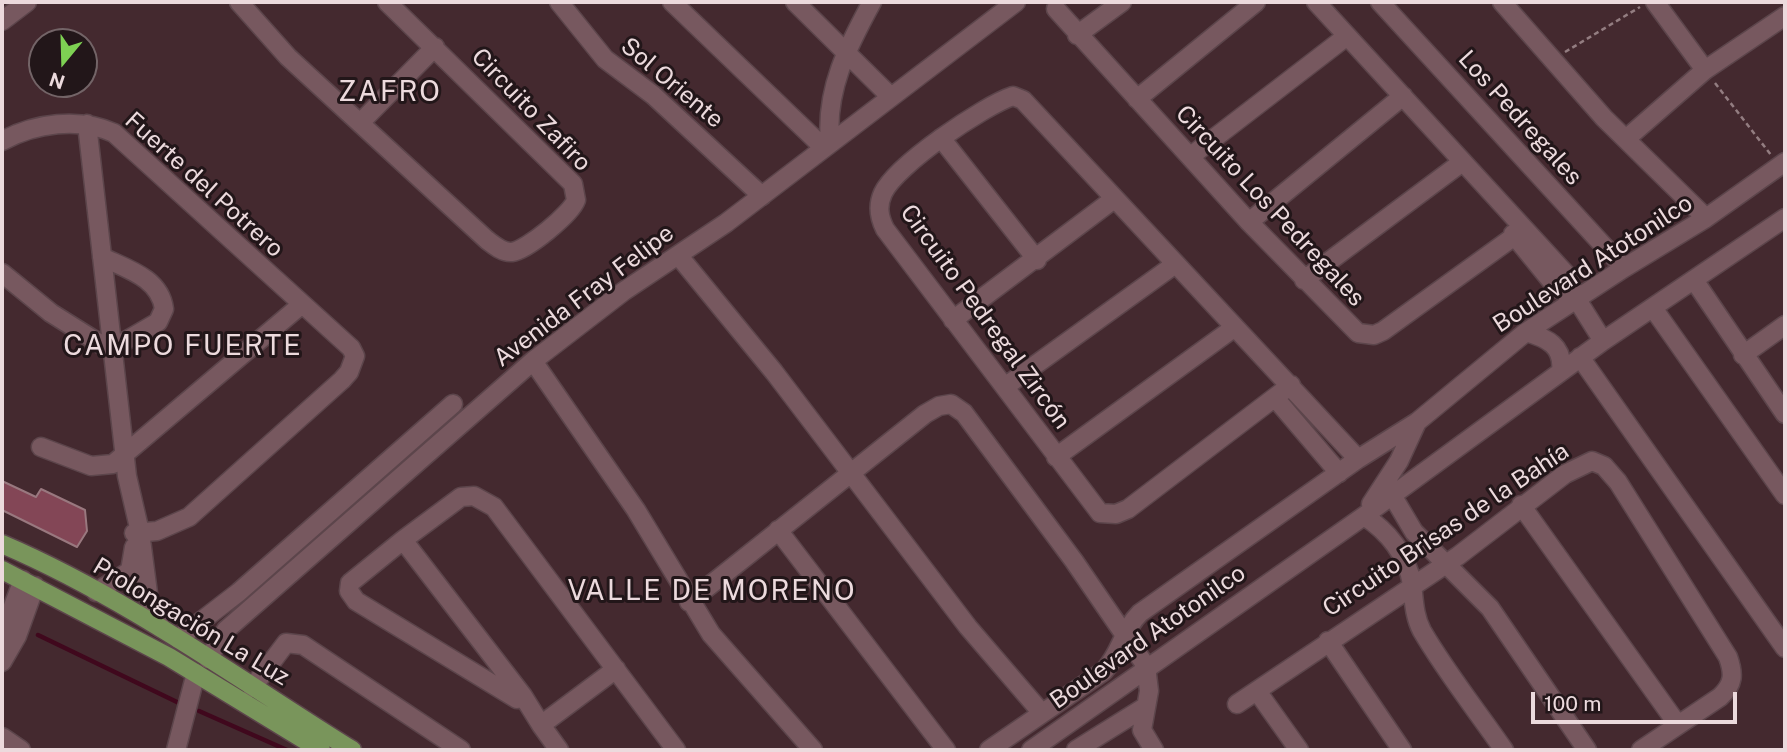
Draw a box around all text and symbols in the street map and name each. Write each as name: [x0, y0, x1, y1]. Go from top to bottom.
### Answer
north arrow: [28, 28, 98, 98]
street label: Sol Oriente: [615, 32, 729, 134]
street label: Circuito Zafiro: [465, 43, 597, 177]
street label: Los Pedregales: [1452, 45, 1588, 191]
text: N: [46, 68, 67, 94]
district label: ZAFRO: [339, 75, 441, 109]
street label: Circuito Los Pedregales: [1169, 100, 1371, 312]
street label: Fuerte del Potrero: [119, 106, 289, 264]
street label: Boulevard Atotonilco: [1488, 189, 1698, 339]
street label: Circuito Pedregal Zircón: [894, 199, 1076, 435]
street label: Avenida Fray Felipe: [488, 219, 680, 373]
district label: CAMPO FUERTE: [65, 329, 301, 363]
street label: Circuito Brisas de la Bahía: [1318, 437, 1574, 623]
street label: Prolongación La Luz: [88, 552, 294, 692]
street label: Boulevard Atotonilco: [1045, 559, 1251, 715]
district label: VALLE DE MORENO: [569, 574, 855, 608]
scale bar: [1535, 678, 1742, 722]
text: 100 m: [1544, 691, 1601, 716]

